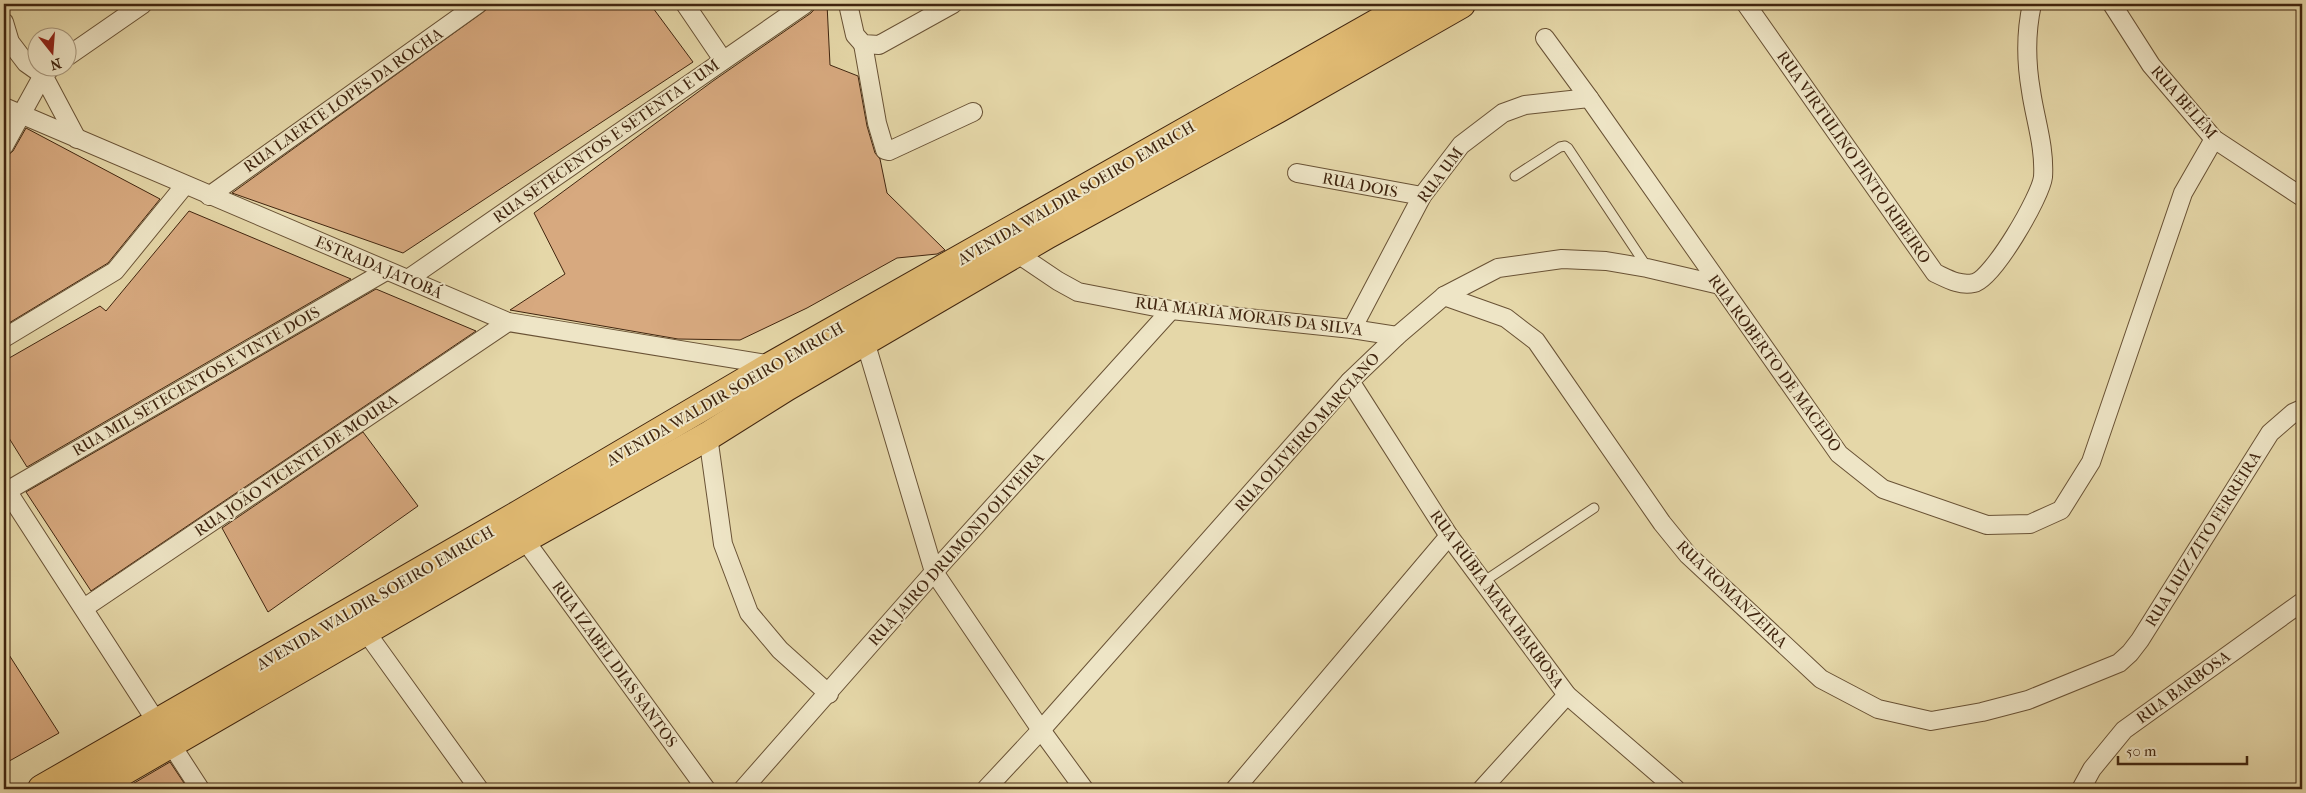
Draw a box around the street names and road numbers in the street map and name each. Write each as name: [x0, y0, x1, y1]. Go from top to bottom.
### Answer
street label: RUA LAERTE LOPES DA ROCHA: [240, 23, 447, 176]
street label: RUA VIRTULINO PINTO RIBEIRO: [1773, 47, 1935, 267]
street label: RUA SETECENTOS E SETENTA E UM: [489, 55, 723, 227]
street label: RUA BELÉM: [2147, 61, 2222, 143]
street label: AVENIDA WALDIR SOEIRO EMRICH: [953, 117, 1198, 269]
street label: RUA UM: [1413, 143, 1467, 206]
street label: RUA DOIS: [1321, 168, 1399, 202]
street label: ESTRADA JATOBÁ: [313, 231, 446, 303]
street label: RUA ROBERTO DE MACEDO: [1704, 271, 1846, 455]
street label: RUA MARIA MORAIS DA SILVA: [1134, 293, 1365, 339]
street label: RUA MIL SETECENTOS E VINTE DOIS: [69, 302, 323, 460]
street label: AVENIDA WALDIR SOEIRO EMRICH: [602, 318, 847, 470]
street label: RUA OLIVEIRO MARCIANO: [1231, 349, 1383, 515]
street label: RUA JOÃO VICENTE DE MOURA: [191, 389, 402, 540]
street label: RUA LUIZ ZITO FERREIRA: [2141, 447, 2265, 630]
street label: RUA JAIRO DRUMOND OLIVEIRA: [864, 448, 1048, 650]
street label: RUA RÚBIA MARA BARBOSA: [1426, 506, 1568, 692]
street label: AVENIDA WALDIR SOEIRO EMRICH: [252, 522, 497, 674]
street label: RUA ROMANZEIRA: [1673, 536, 1792, 652]
street label: RUA IZABEL DIAS SANTOS: [548, 577, 682, 751]
street label: RUA BARBOSA: [2132, 646, 2234, 727]

